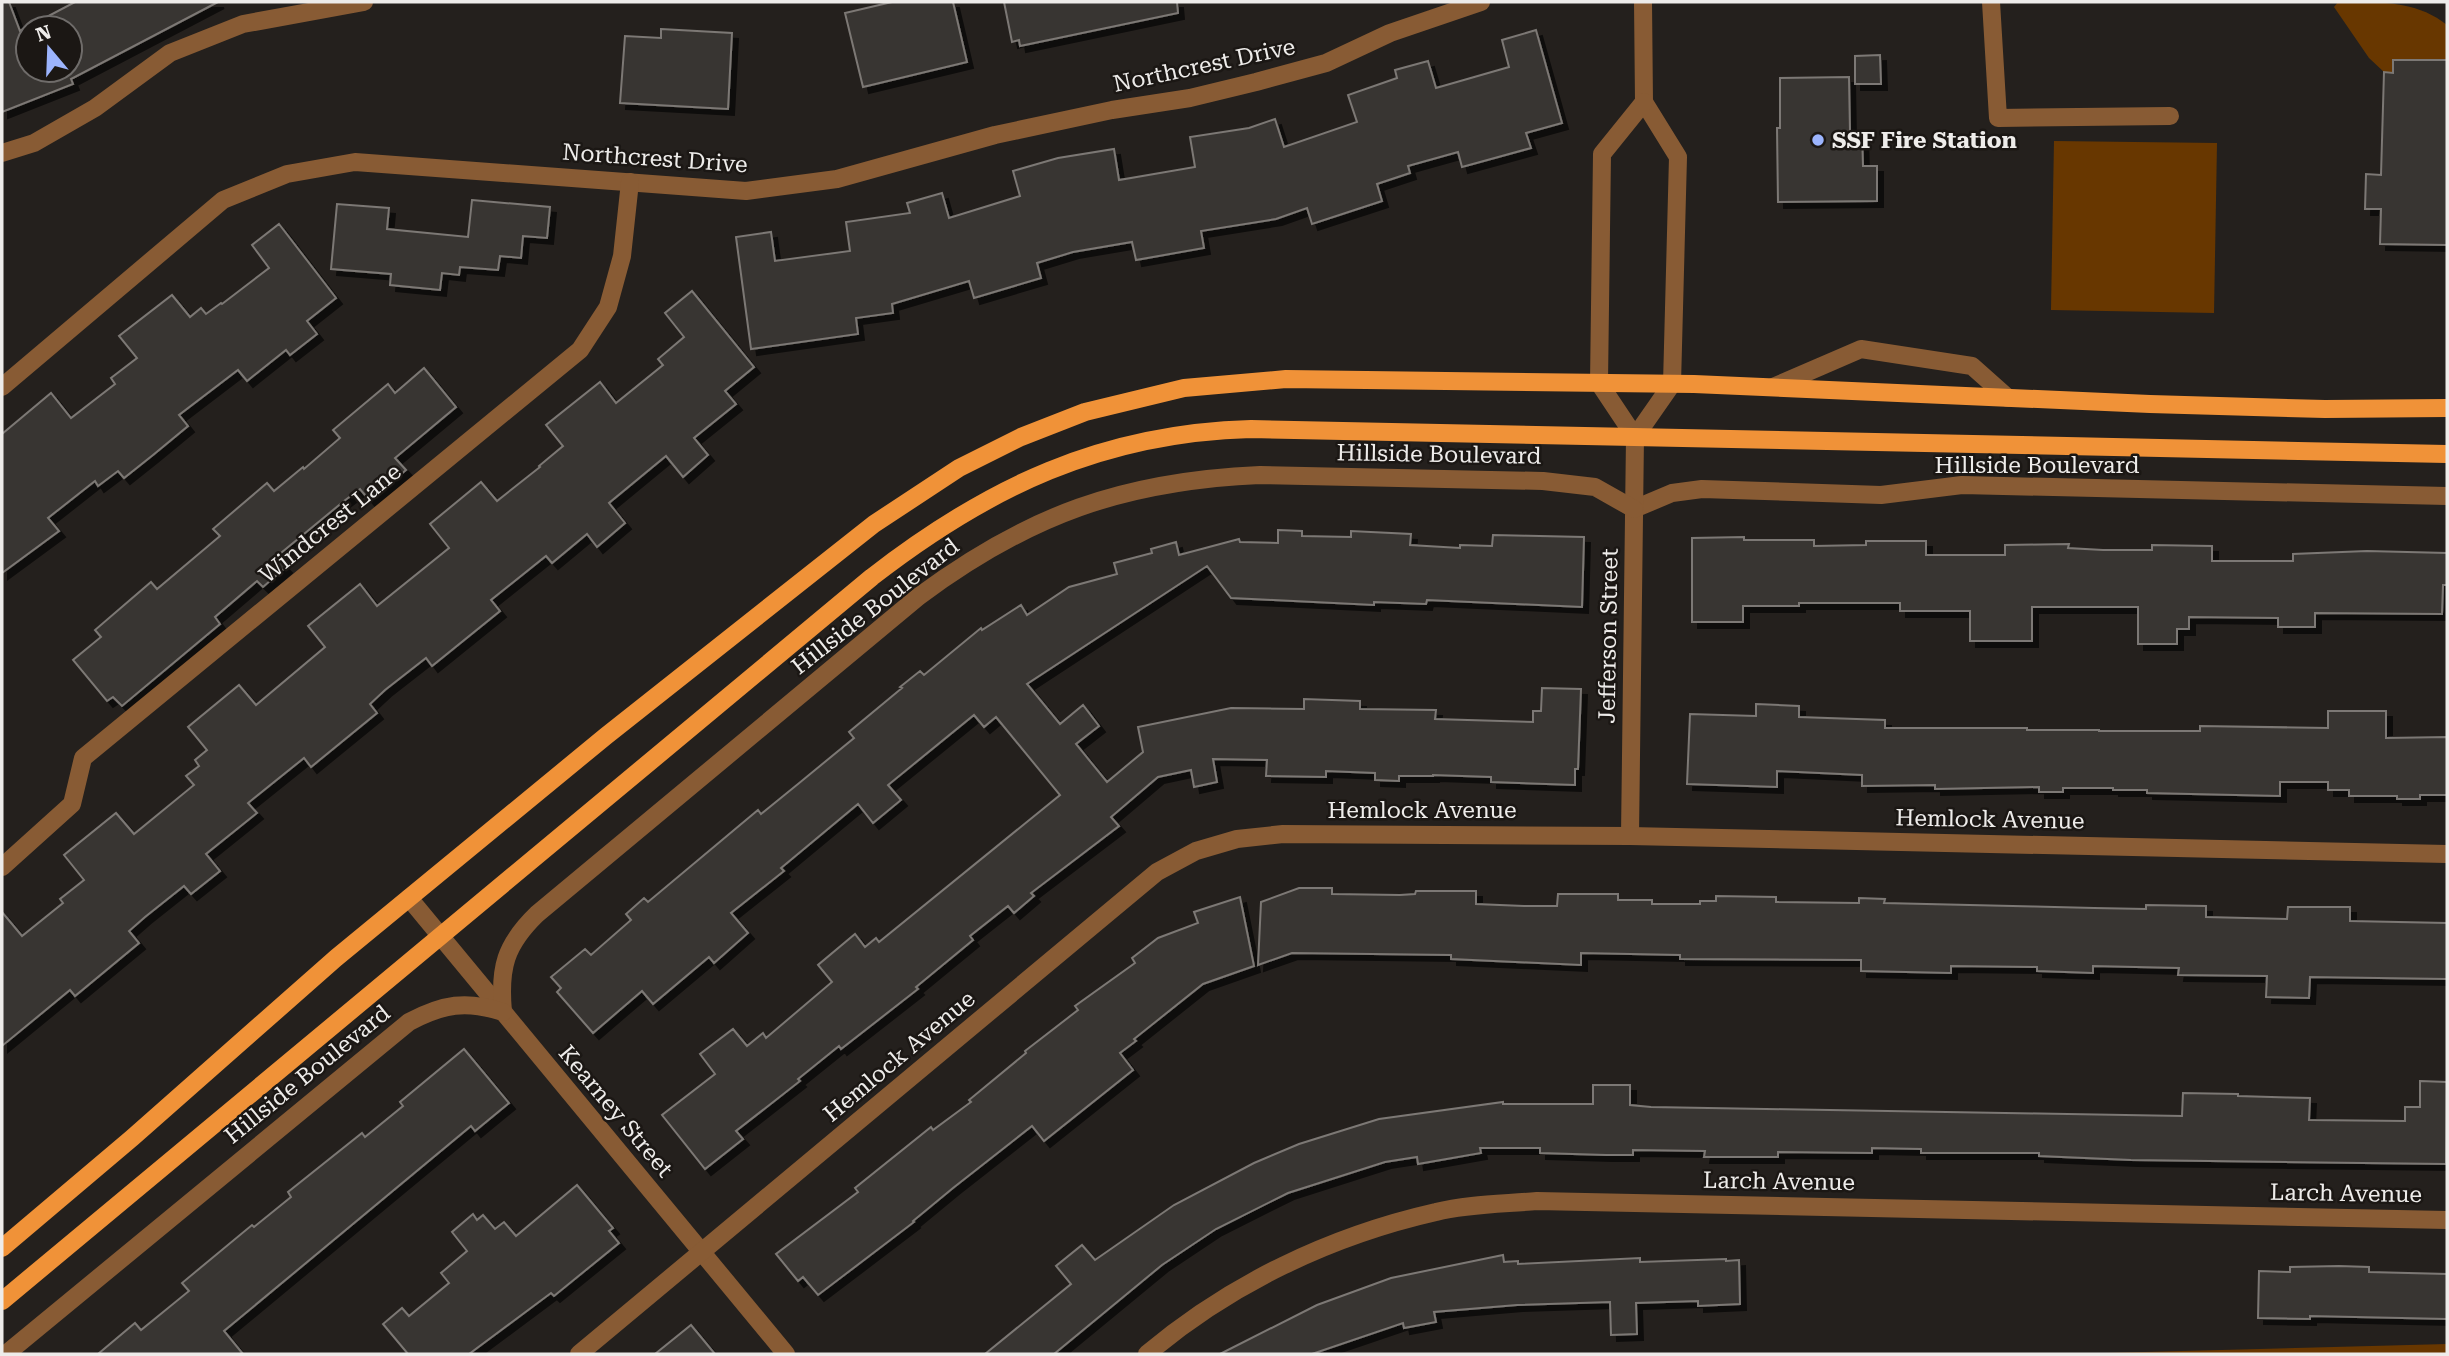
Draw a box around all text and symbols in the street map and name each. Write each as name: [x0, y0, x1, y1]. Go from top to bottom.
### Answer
north arrow: [14, 14, 84, 84]
text: N: [33, 20, 55, 47]
street label: Northcrest Drive: [1111, 33, 1298, 98]
place label: SSF Fire Station: [1832, 127, 2018, 154]
marker: SSF Fire Station: [1810, 132, 1826, 148]
street label: Northcrest Drive: [561, 139, 748, 178]
street label: Hillside Boulevard: [1336, 439, 1542, 470]
street label: Hillside Boulevard: [1935, 452, 2140, 479]
street label: Windcrest Lane: [254, 458, 407, 589]
street label: Hillside Boulevard: [786, 533, 965, 680]
street label: Jefferson Street: [1593, 548, 1624, 724]
street label: Hemlock Avenue: [1327, 797, 1517, 824]
street label: Hemlock Avenue: [1895, 804, 2085, 835]
street label: Hemlock Avenue: [818, 985, 980, 1128]
street label: Hillside Boulevard: [219, 999, 396, 1149]
street label: Kearney Street: [553, 1040, 679, 1183]
street label: Larch Avenue: [1703, 1167, 1855, 1196]
street label: Larch Avenue: [2270, 1179, 2422, 1208]

